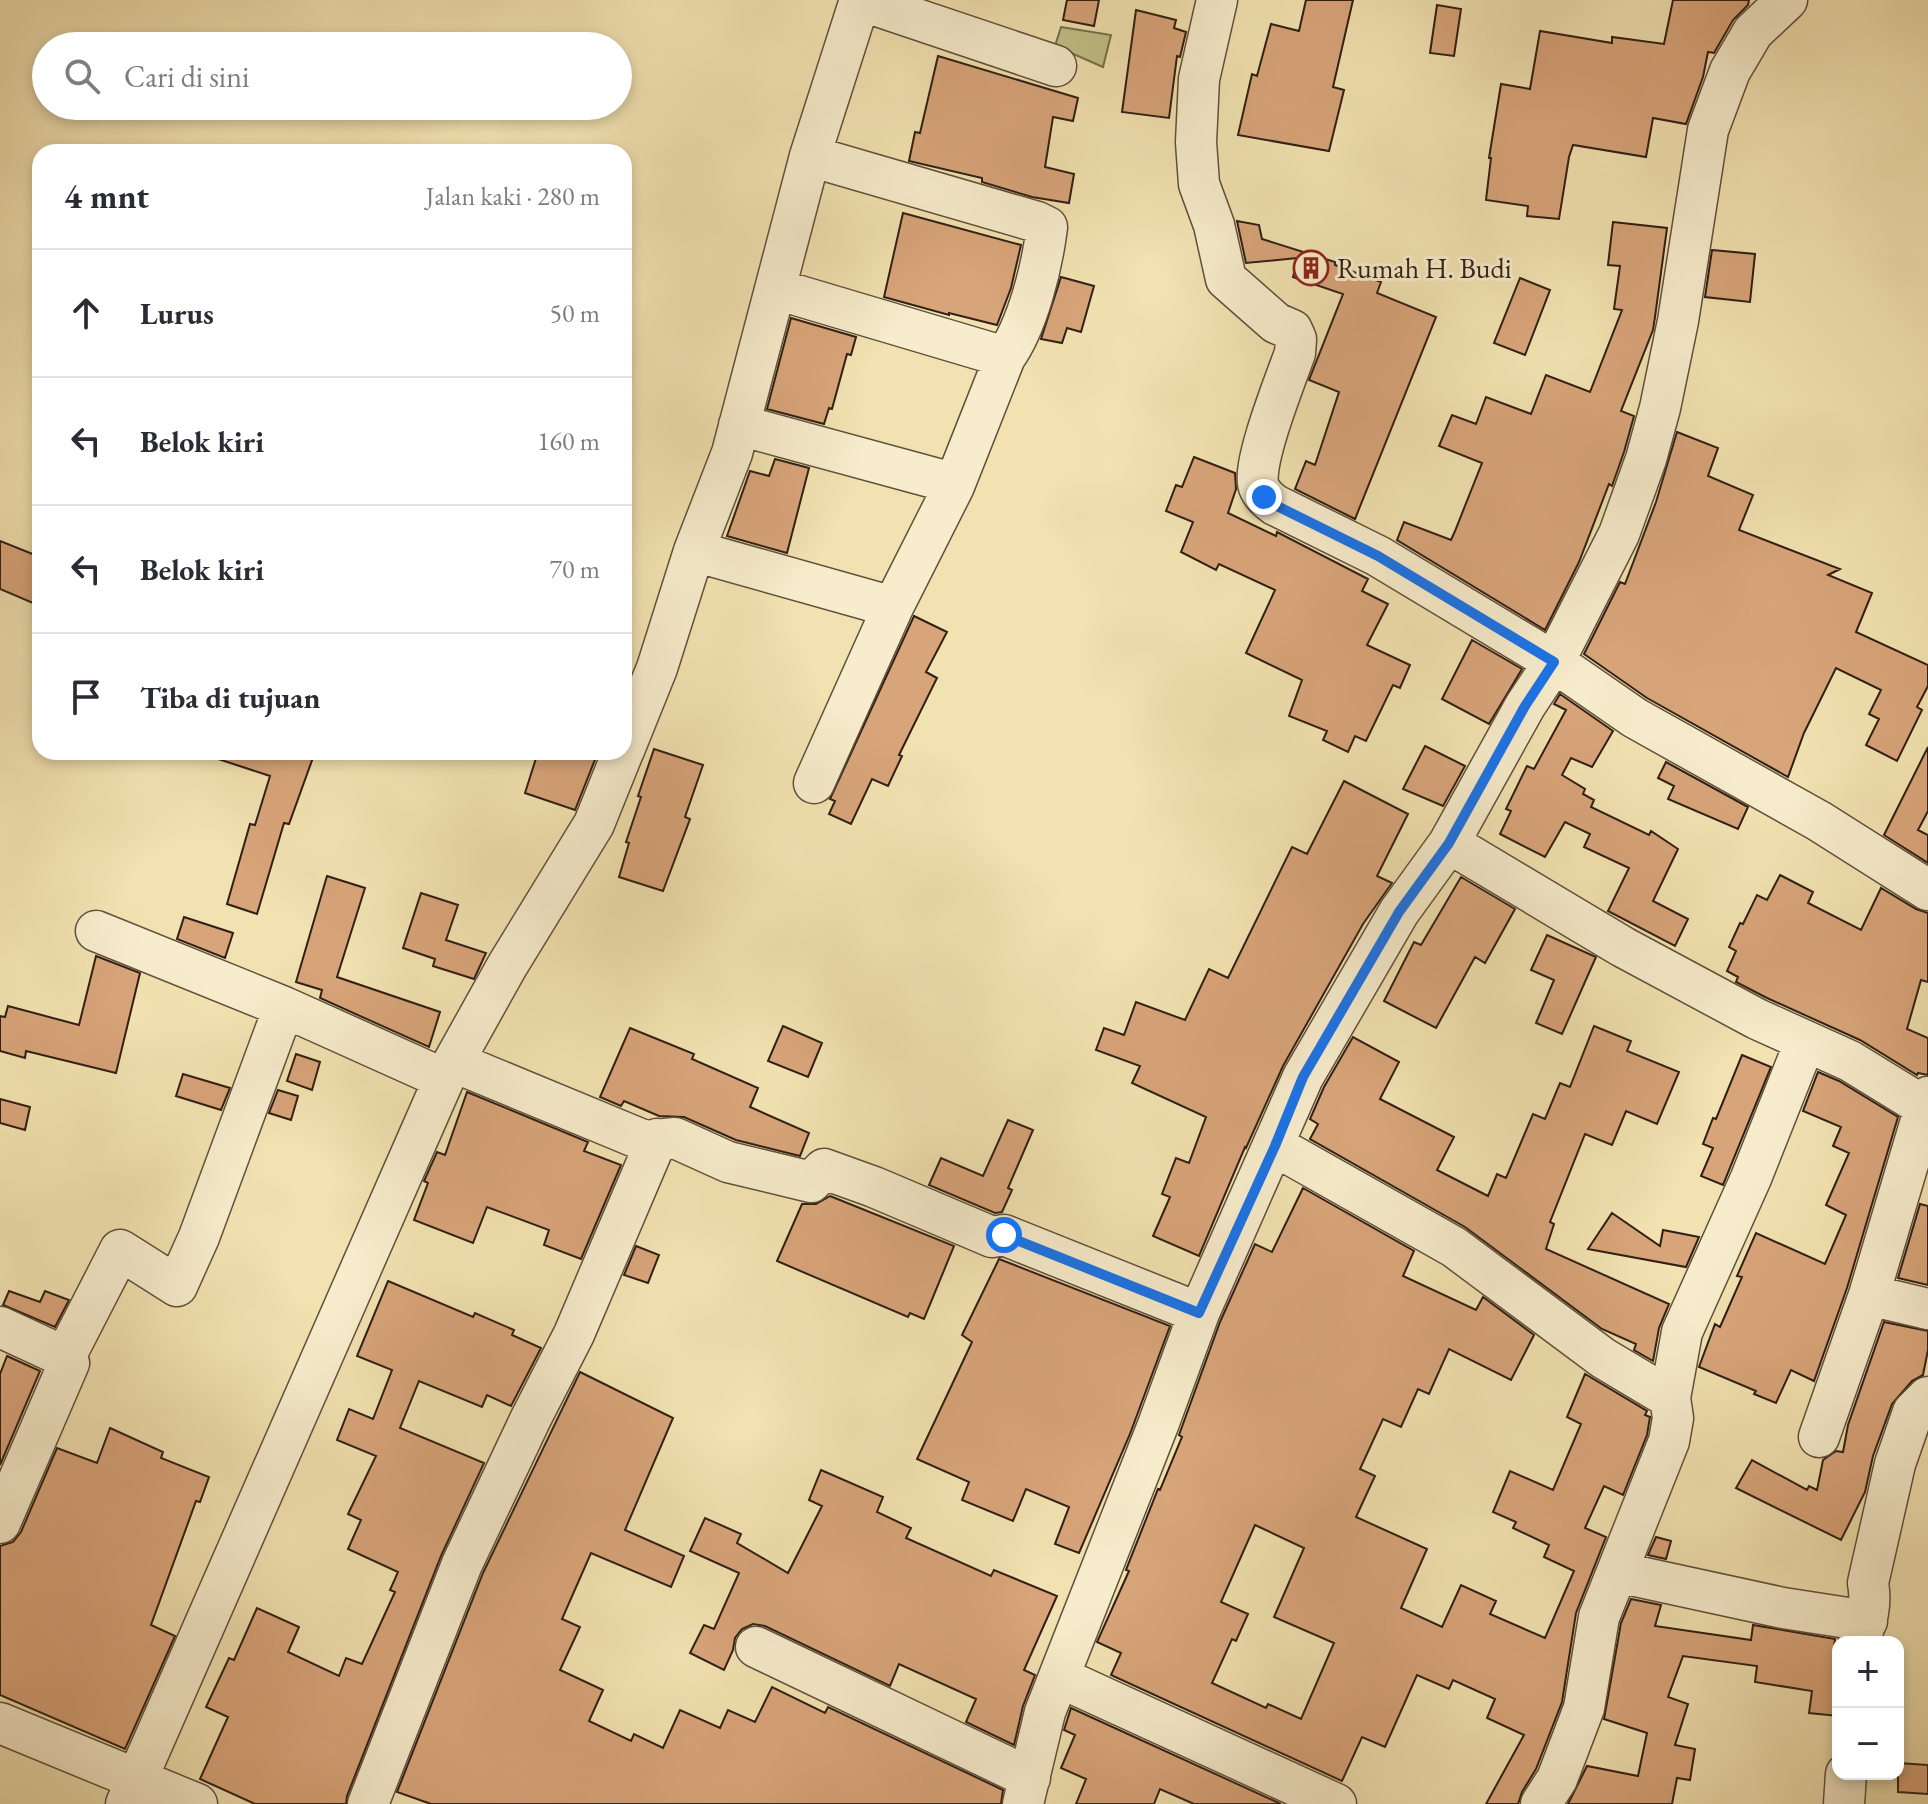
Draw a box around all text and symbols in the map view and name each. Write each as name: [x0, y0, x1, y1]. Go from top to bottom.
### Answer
search box: [32, 32, 632, 120]
icon: search: [60, 54, 104, 98]
text: Cari di sini: [124, 57, 249, 96]
text: 4 mnt: [64, 174, 149, 218]
text: Jalan kaki · 280 m: [426, 179, 600, 213]
building icon: Rumah H. Budi: [1292, 249, 1330, 287]
place label: Rumah H. Budi: [1337, 250, 1512, 286]
icon: ahead: [64, 291, 108, 335]
text: Lurus: [140, 294, 214, 333]
text: 50 m: [550, 296, 600, 330]
icon: left: [64, 419, 108, 463]
text: Belok kiri: [140, 422, 264, 461]
text: 160 m: [537, 424, 600, 458]
route end: [1246, 479, 1282, 515]
icon: left: [64, 547, 108, 591]
text: Belok kiri: [140, 550, 264, 589]
text: 70 m: [550, 552, 600, 586]
icon: arrive: [64, 675, 108, 719]
text: Tiba di tujuan: [140, 678, 320, 717]
route start: [986, 1217, 1022, 1253]
map controls: [1832, 1636, 1904, 1780]
button: +: [1832, 1636, 1904, 1708]
button: −: [1832, 1708, 1904, 1780]

